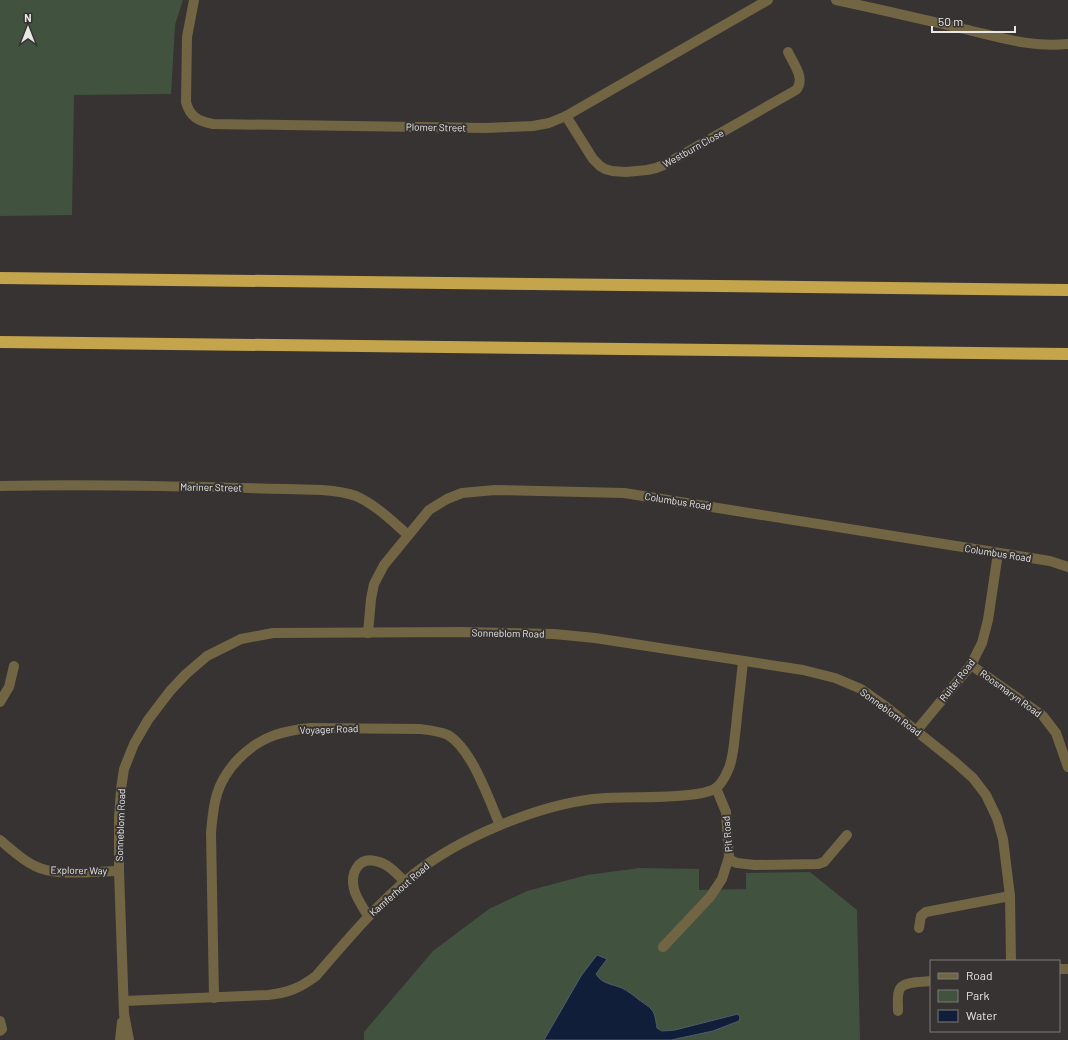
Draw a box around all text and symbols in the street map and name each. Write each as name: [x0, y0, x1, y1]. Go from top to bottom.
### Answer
north arrow: [8, 8, 48, 48]
scale bar: [932, 8, 1015, 34]
text: N: [24, 11, 32, 24]
text: 50 m: [938, 14, 963, 28]
street label: Plomer Street: [406, 120, 467, 134]
street label: Westburn Close: [660, 126, 726, 170]
street label: Mariner Street: [180, 480, 242, 494]
street label: Columbus Road: [644, 490, 712, 512]
street label: Columbus Road: [964, 542, 1032, 564]
street label: Sonneblom Road: [471, 626, 545, 640]
street label: Ruiter Road: [937, 656, 977, 704]
street label: Roosmaryn Road: [978, 667, 1044, 719]
street label: Sonneblom Road: [858, 686, 924, 738]
street label: Voyager Road: [299, 722, 359, 736]
street label: Sonneblom Road: [113, 788, 127, 862]
street label: Pit Road: [719, 815, 735, 853]
street label: Kamferhout Road: [367, 860, 431, 918]
street label: Explorer Way: [51, 864, 108, 876]
legend: [930, 960, 1060, 1032]
text: Road: [966, 968, 993, 982]
text: Park: [966, 988, 990, 1002]
text: Water: [966, 1008, 998, 1022]

